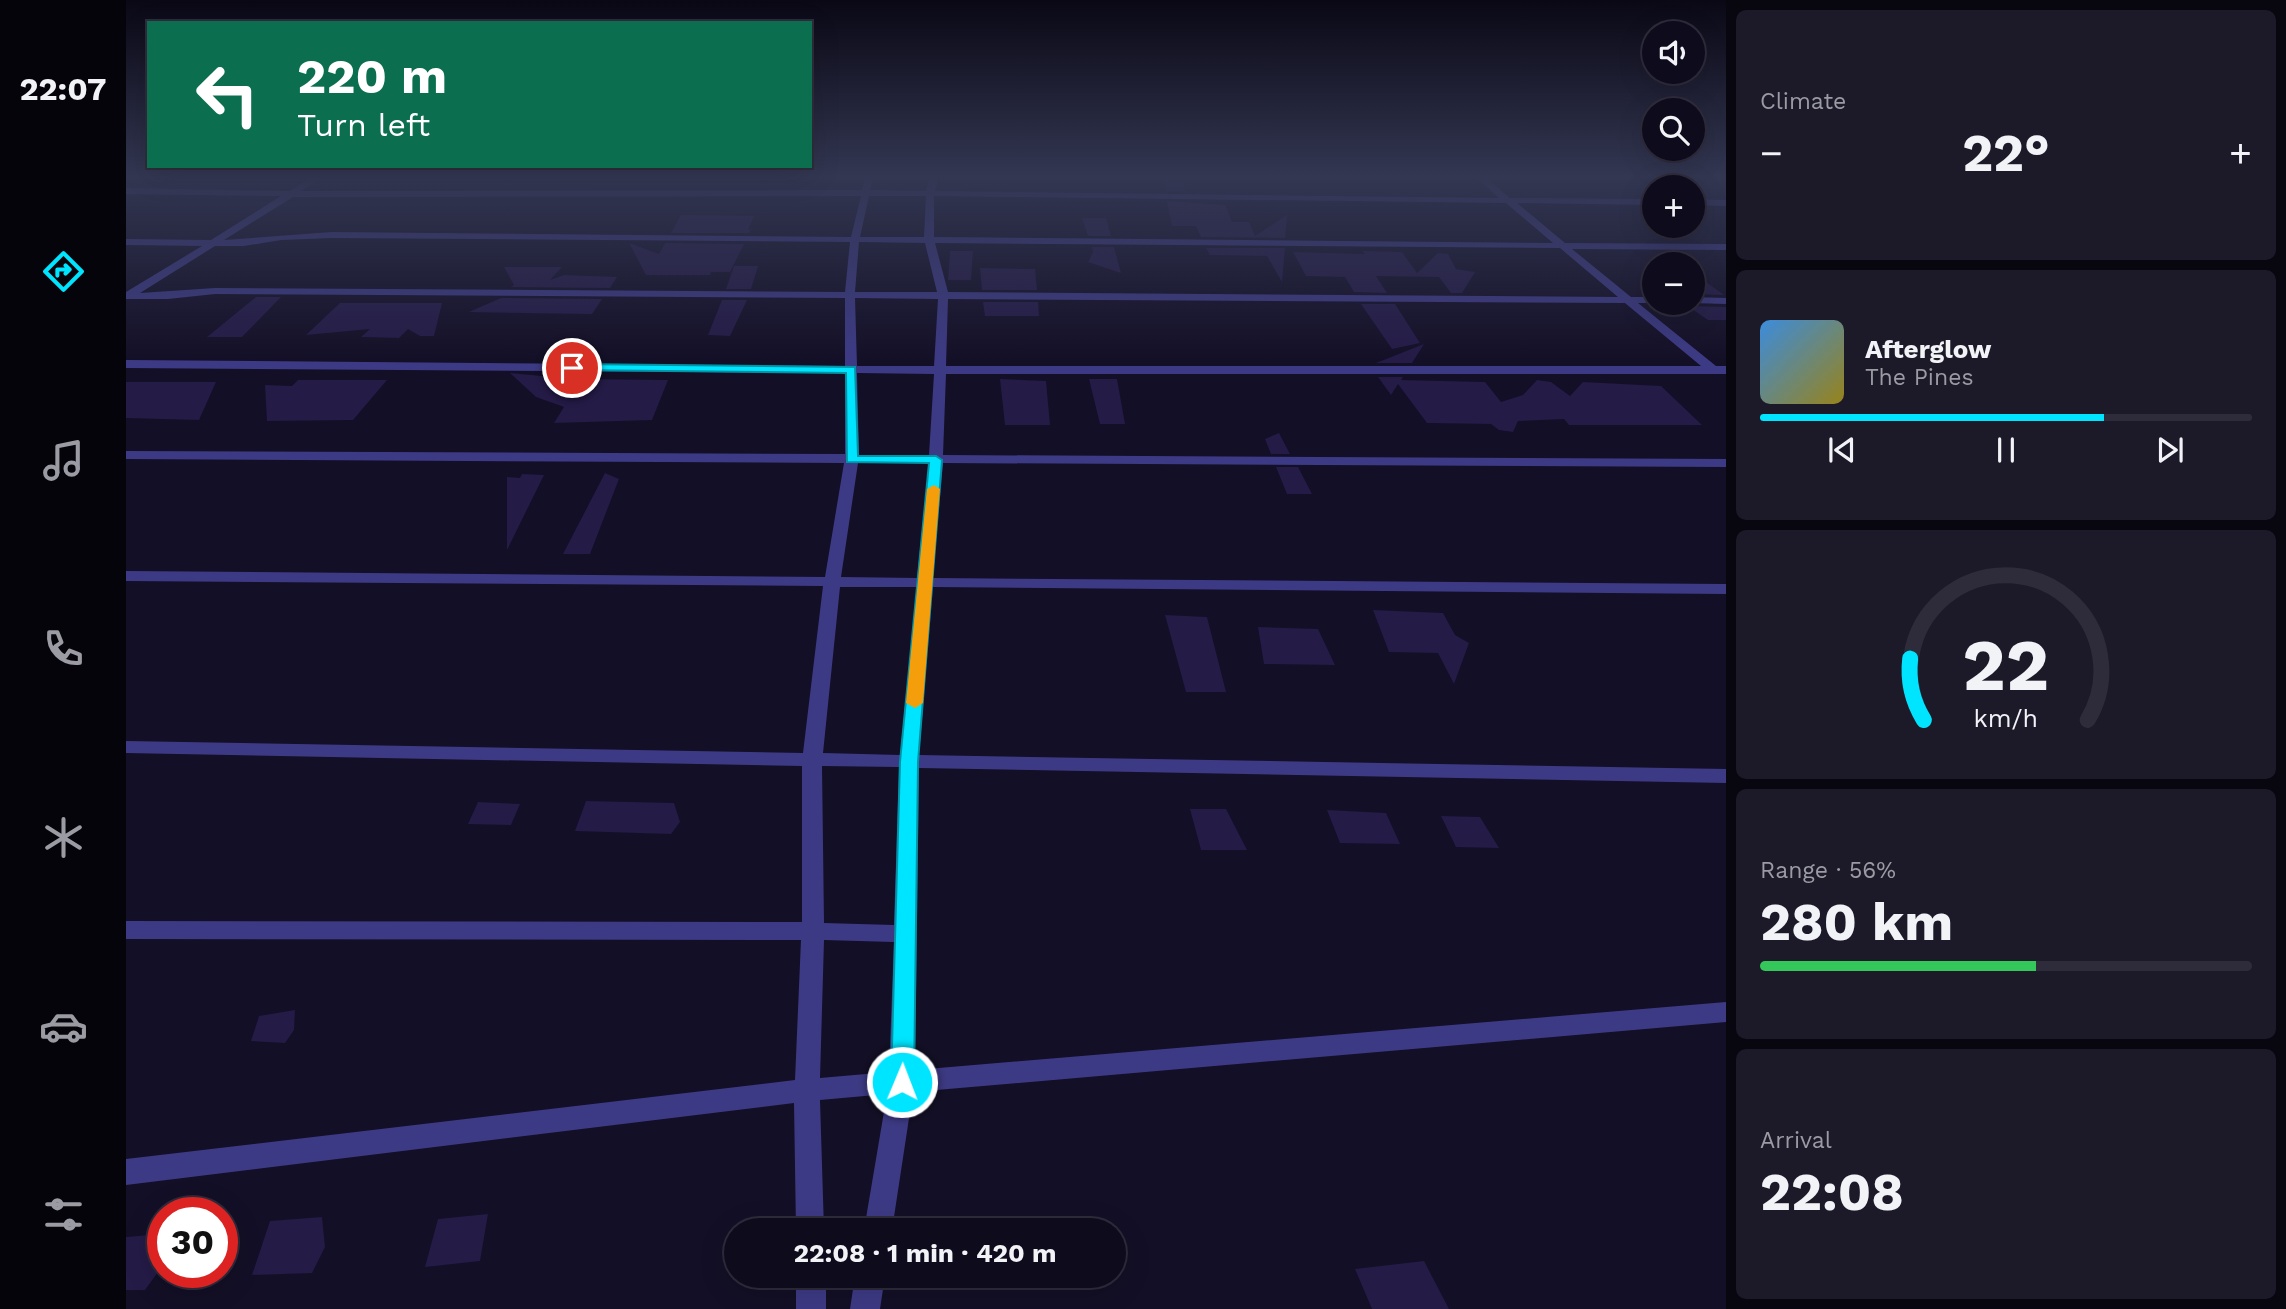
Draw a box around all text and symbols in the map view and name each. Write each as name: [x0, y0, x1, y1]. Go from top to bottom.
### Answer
map controls: [1642, 21, 1705, 315]
button: sound: [1642, 21, 1705, 84]
text: 220 m: [297, 47, 447, 105]
icon: left: [182, 49, 273, 140]
text: 22:07: [19, 70, 107, 108]
text: Climate: [1760, 88, 1846, 115]
button: search: [1642, 98, 1705, 161]
text: Turn left: [297, 106, 430, 144]
text: 22°: [1962, 123, 2050, 184]
text: −: [1760, 131, 1783, 175]
text: +: [2229, 131, 2252, 175]
button: +: [1642, 175, 1705, 238]
icon: directions: [39, 247, 88, 296]
button: −: [1642, 252, 1705, 315]
text: Afterglow: [1865, 334, 1991, 364]
pin: [542, 338, 602, 398]
icon: arrive: [553, 349, 591, 387]
text: The Pines: [1865, 364, 1974, 391]
icon: previous: [1823, 431, 1861, 469]
icon: pause: [1987, 431, 2025, 469]
icon: next: [2151, 431, 2189, 469]
icon: music: [39, 436, 88, 485]
text: 22: [1963, 623, 2049, 709]
icon: phone: [39, 624, 88, 673]
text: km/h: [1974, 704, 2038, 733]
icon: climate: [39, 813, 88, 862]
text: Range · 56%: [1760, 857, 1896, 884]
text: 280 km: [1760, 892, 1953, 953]
icon: car: [39, 1002, 88, 1051]
position arrow: [865, 1045, 939, 1119]
text: Arrival: [1760, 1127, 1832, 1154]
text: 22:08: [1760, 1162, 1904, 1223]
icon: filters: [39, 1190, 88, 1239]
speed limit sign: 30: [147, 1197, 238, 1288]
text: 22:08 · 1 min · 420 m: [793, 1238, 1057, 1268]

